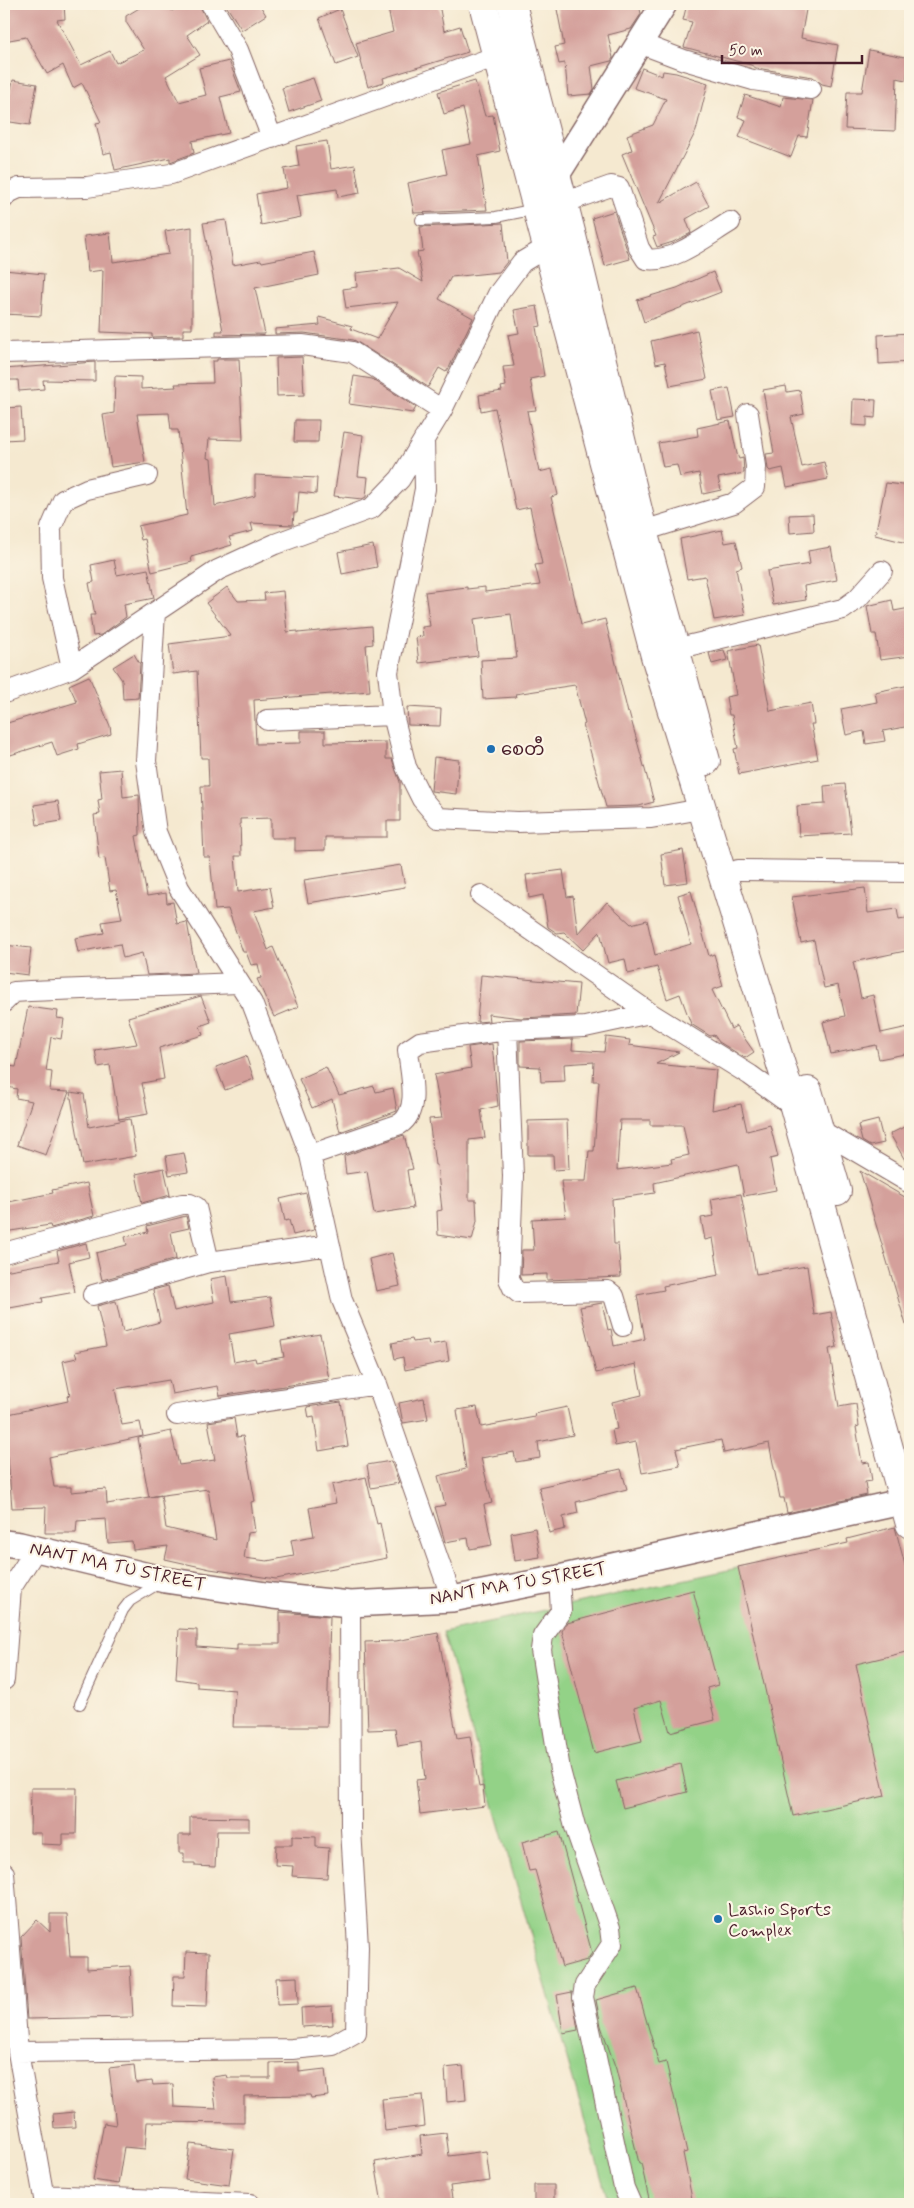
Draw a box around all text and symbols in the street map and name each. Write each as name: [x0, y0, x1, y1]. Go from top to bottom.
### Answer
scale bar: [722, 32, 862, 64]
text: 50 m: [729, 41, 763, 61]
place label: စေတီ: [501, 735, 545, 762]
marker: စေတီ: [485, 743, 497, 755]
street label: NANT MA TU STREET: [28, 1537, 208, 1597]
street label: NANT MA TU STREET: [428, 1557, 609, 1611]
place label: Lashio Sports Complex: [728, 1898, 831, 1943]
marker: Lashio Sports Complex: [712, 1913, 724, 1925]

